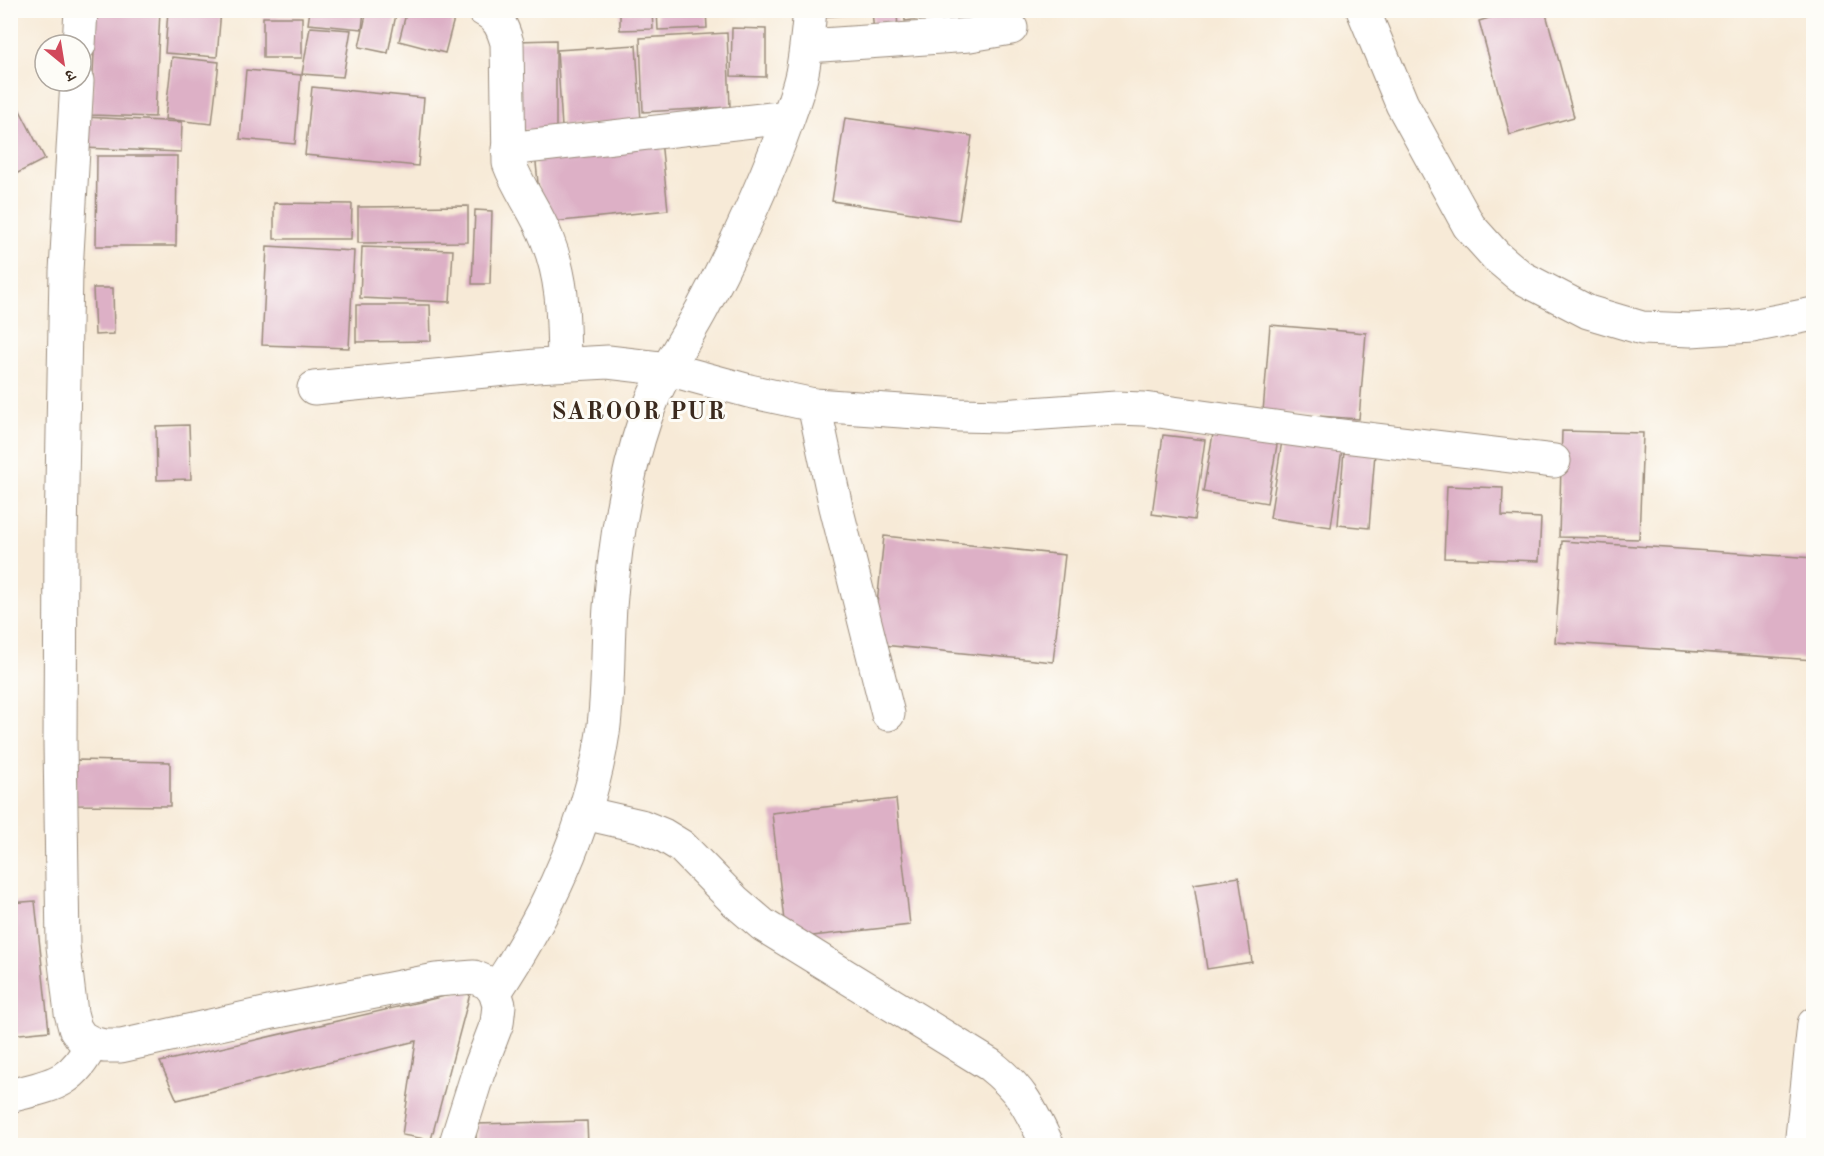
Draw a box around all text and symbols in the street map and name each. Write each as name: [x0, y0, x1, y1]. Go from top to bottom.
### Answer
north arrow: [33, 33, 93, 93]
text: उ: [60, 65, 78, 84]
district label: SAROOR PUR: [552, 401, 726, 425]

